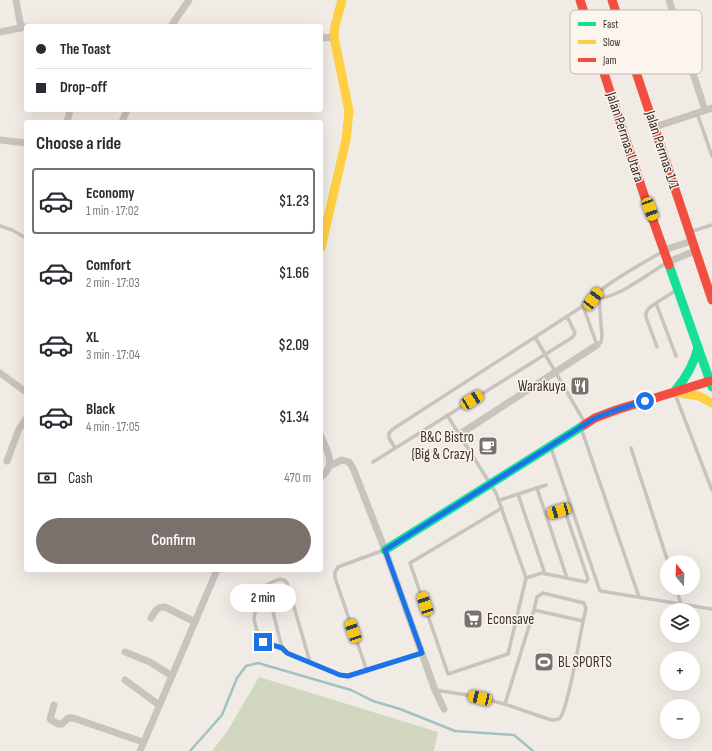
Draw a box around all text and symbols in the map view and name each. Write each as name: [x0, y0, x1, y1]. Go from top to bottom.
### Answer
legend: [570, 10, 702, 74]
text: Fast: [603, 18, 619, 31]
text: Slow: [603, 36, 620, 49]
text: The Toast: [60, 40, 111, 59]
text: Jam: [602, 54, 617, 67]
text: Drop-off: [60, 78, 107, 97]
street label: Jalan Permas Utara: [601, 89, 649, 185]
street label: Jalan Permas 1/1: [640, 108, 684, 192]
text: Choose a ride: [36, 133, 121, 154]
icon: car: [38, 183, 74, 219]
text: Economy: [86, 184, 135, 203]
text: $1.23: [279, 192, 309, 211]
car: [640, 196, 660, 222]
text: 1 min · 17:02: [86, 203, 139, 219]
icon: car: [38, 255, 74, 291]
text: Comfort: [86, 256, 131, 275]
text: $1.66: [279, 264, 309, 283]
text: 2 min · 17:03: [86, 275, 140, 291]
car: [581, 286, 605, 312]
icon: car: [38, 327, 74, 363]
text: XL: [86, 328, 99, 347]
text: $2.09: [278, 336, 309, 355]
text: 3 min · 17:04: [86, 347, 140, 363]
restaurant icon: Warakuya: [569, 375, 591, 397]
place label: Warakuya: [518, 377, 566, 396]
car: [459, 389, 485, 411]
route start: [636, 392, 654, 410]
icon: car: [38, 399, 74, 435]
text: Black: [86, 400, 115, 419]
text: $1.34: [279, 408, 309, 427]
text: 4 min · 17:05: [86, 419, 140, 435]
place label: B&C Bistro (Big & Crazy): [411, 428, 474, 464]
cafe icon: B&C Bistro (Big & Crazy): [477, 435, 499, 457]
icon: cash: [36, 467, 58, 489]
text: Cash: [68, 469, 93, 488]
text: 470 m: [284, 470, 311, 486]
car: [546, 502, 572, 520]
button: Confirm: [36, 518, 311, 564]
north arrow: [660, 555, 700, 595]
map controls: [660, 555, 700, 739]
callout: 2 min: [230, 584, 296, 612]
text: 2 min: [251, 590, 275, 606]
car: [415, 591, 435, 617]
button: layers: [660, 603, 700, 643]
supermarket icon: Econsave: [462, 608, 484, 630]
place label: Econsave: [487, 610, 534, 629]
car: [343, 618, 363, 644]
route end: [254, 633, 272, 651]
sports icon: BL SPORTS: [533, 651, 555, 673]
button: +: [660, 651, 700, 691]
place label: BL SPORTS: [558, 653, 612, 672]
car: [467, 689, 493, 707]
button: −: [660, 699, 700, 739]

